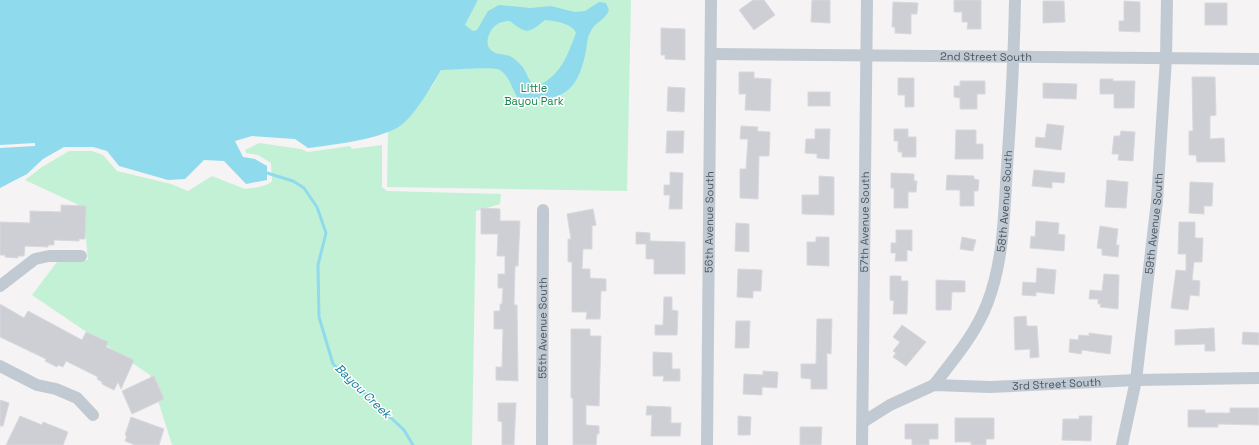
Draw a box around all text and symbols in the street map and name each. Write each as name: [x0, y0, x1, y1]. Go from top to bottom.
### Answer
street label: 2nd Street South: [940, 49, 1032, 64]
park label: Little Bayou Park: [504, 81, 564, 108]
street label: 58th Avenue South: [993, 150, 1015, 253]
street label: 56th Avenue South: [702, 171, 716, 273]
street label: 57th Avenue South: [857, 171, 872, 273]
street label: 59th Avenue South: [1141, 173, 1166, 275]
street label: 55th Avenue South: [535, 277, 550, 379]
water label: Bayou Creek: [331, 360, 396, 423]
street label: 3rd Street South: [1012, 375, 1101, 393]

